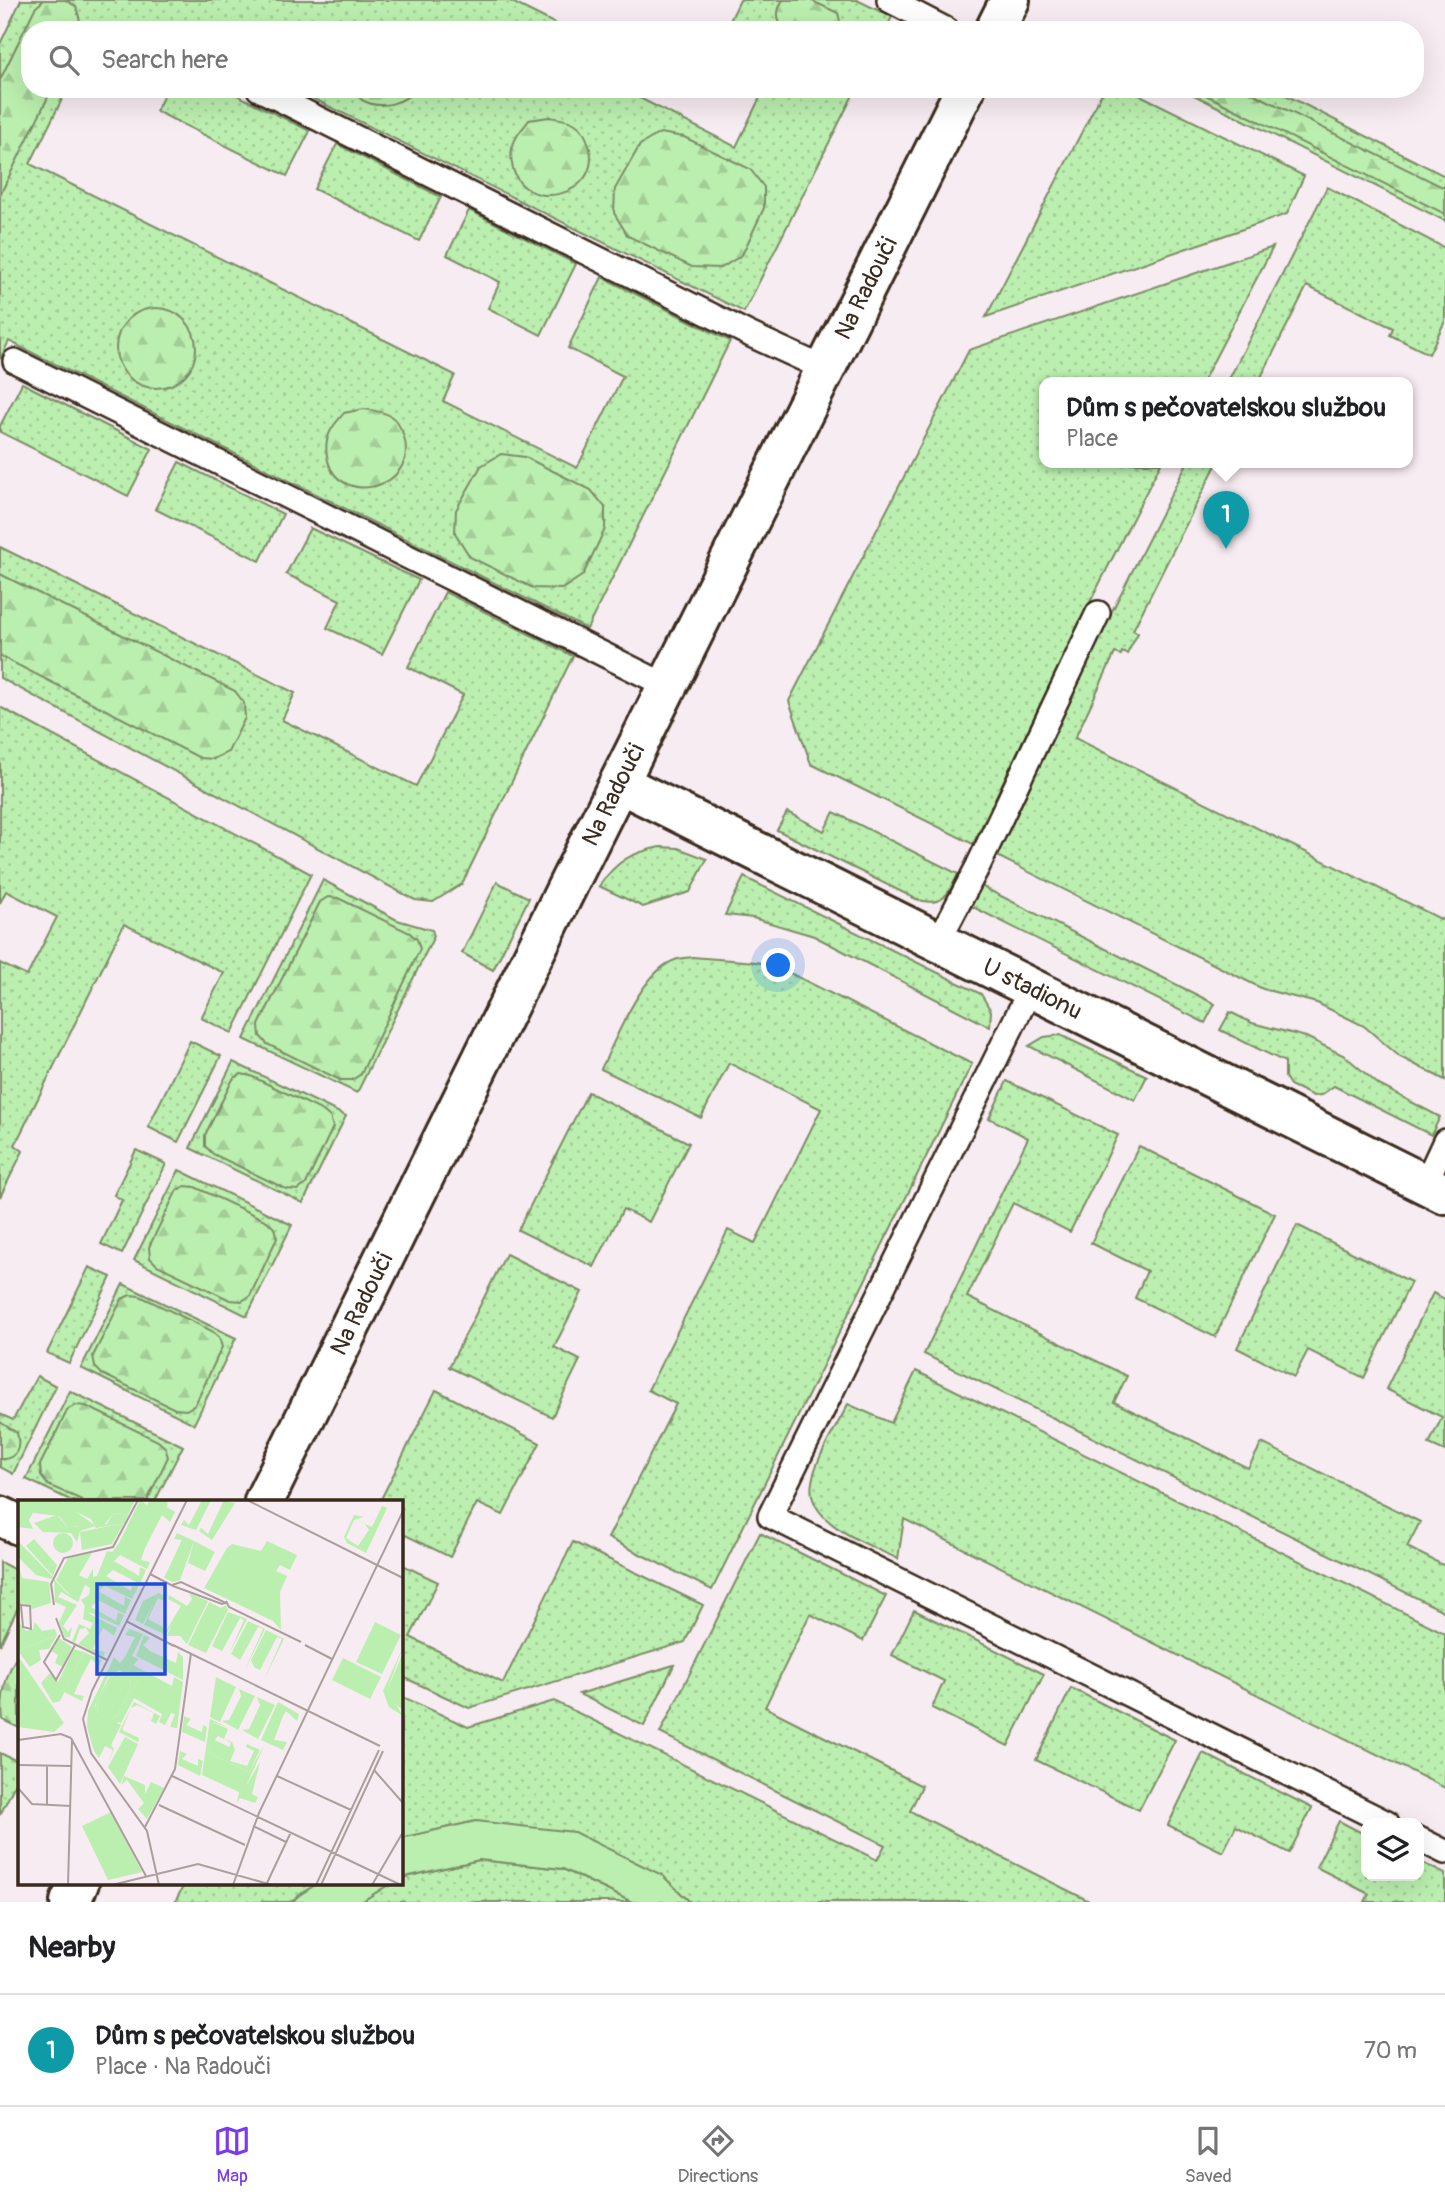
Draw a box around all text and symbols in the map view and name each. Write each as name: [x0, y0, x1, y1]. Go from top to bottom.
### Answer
search box: [21, 21, 1424, 98]
icon: search: [45, 41, 83, 79]
text: Search here: [101, 44, 228, 76]
street label: Na Radouči: [828, 232, 904, 344]
popup: [1039, 377, 1413, 468]
text: Dům s pečovatelskou službou: [1066, 392, 1386, 424]
text: Place: [1066, 424, 1118, 453]
pin: 1: [1203, 491, 1249, 549]
street label: Na Radouči: [576, 739, 651, 851]
your location: [761, 948, 795, 982]
street label: U stadionu: [978, 952, 1087, 1026]
street label: Na Radouči: [324, 1248, 399, 1360]
inset map: [18, 1500, 402, 1884]
map controls: [1361, 1818, 1424, 1881]
button: layers: [1361, 1818, 1424, 1881]
text: Nearby: [28, 1929, 115, 1966]
text: Dům s pečovatelskou službou: [95, 2020, 415, 2052]
text: 1: [47, 2036, 56, 2065]
text: 70 m: [1364, 2036, 1417, 2065]
text: Place · Na Radouči: [95, 2052, 270, 2081]
tab: Map: [213, 2122, 251, 2188]
tab: Directions: [678, 2122, 758, 2188]
tab: Saved: [1185, 2122, 1232, 2188]

